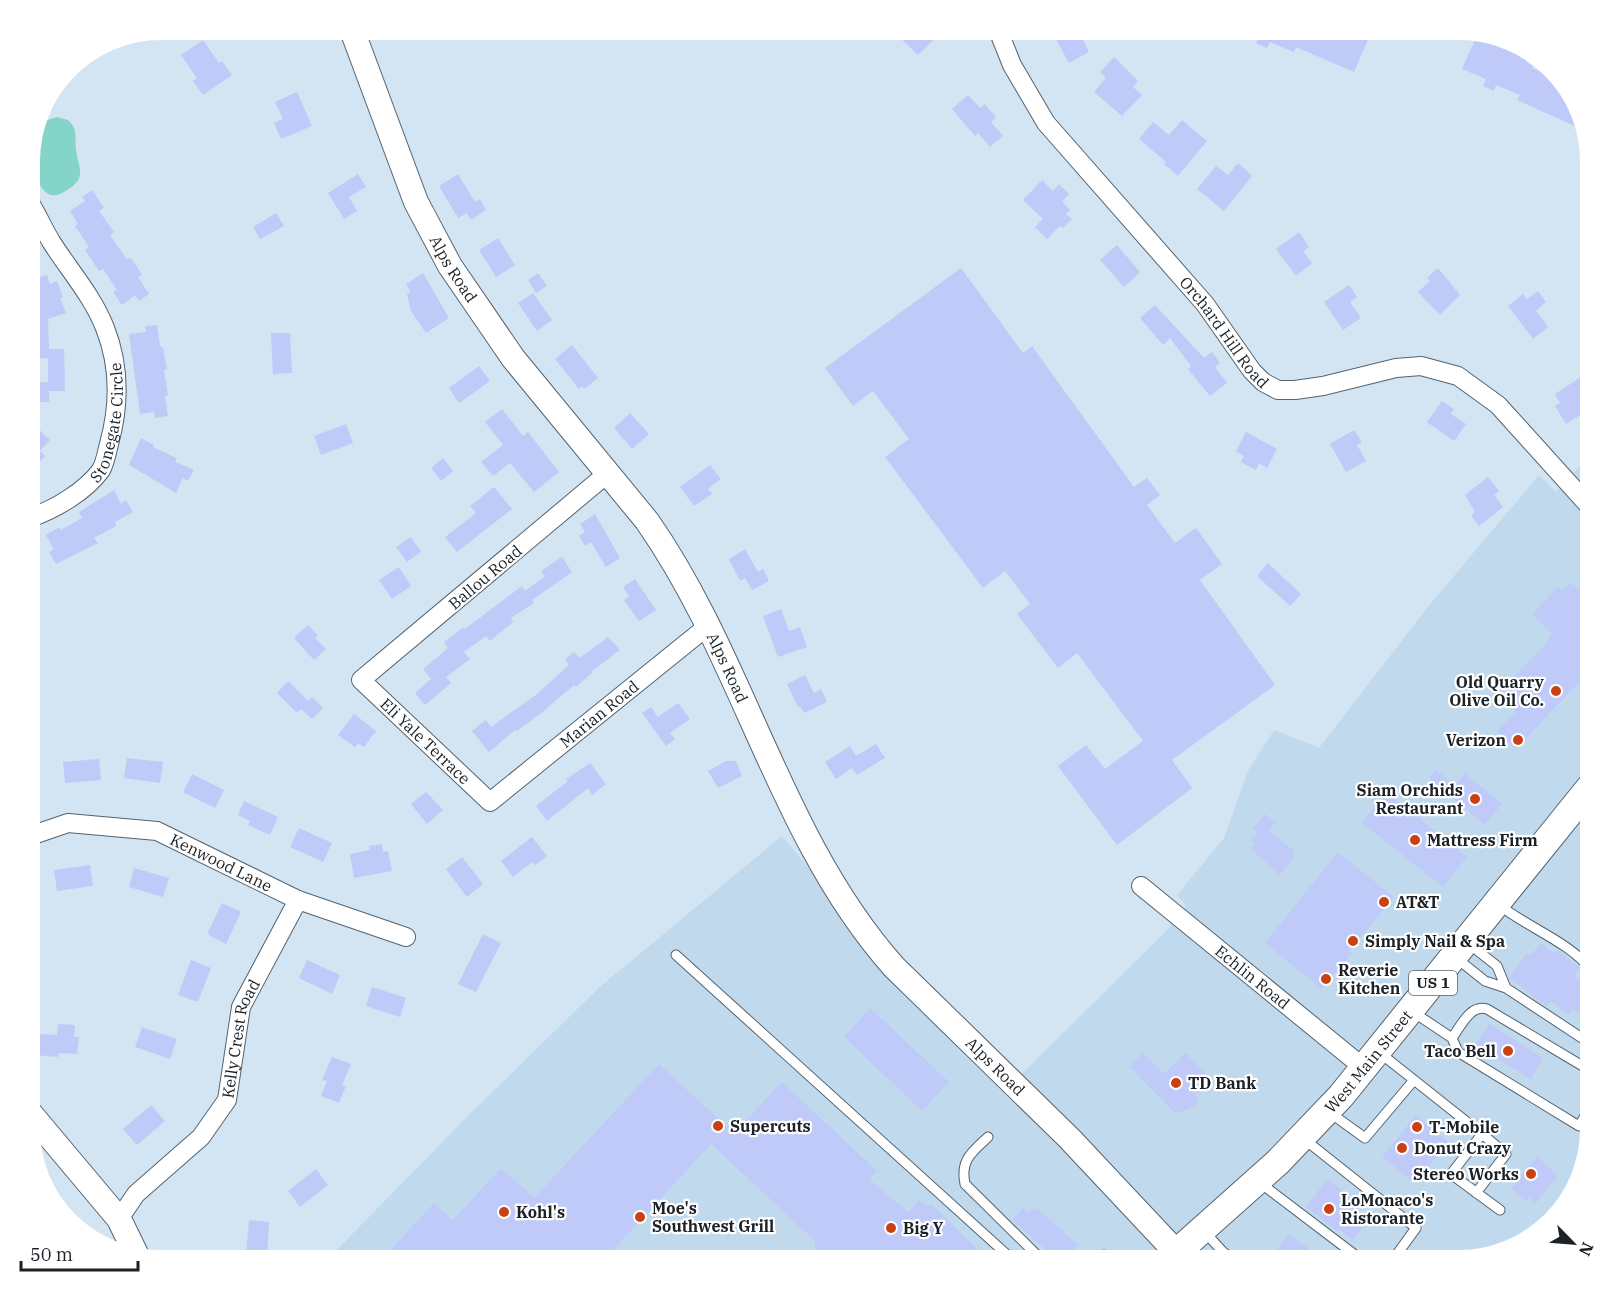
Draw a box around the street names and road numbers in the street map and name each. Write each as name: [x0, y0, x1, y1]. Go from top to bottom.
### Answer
street label: Alps Road: [425, 232, 482, 306]
street label: Orchard Hill Road: [1175, 272, 1273, 392]
street label: Stonegate Circle: [85, 361, 127, 487]
street label: Ballou Road: [444, 540, 526, 614]
street label: Alps Road: [703, 629, 753, 706]
street label: Marian Road: [556, 676, 643, 752]
street label: Eli Yale Terrace: [376, 694, 475, 788]
street label: Kenwood Lane: [167, 829, 275, 896]
street label: Echlin Road: [1211, 941, 1294, 1014]
road number: US 1: [1409, 971, 1457, 995]
street label: Kelly Crest Road: [217, 975, 264, 1100]
street label: West Main Street: [1320, 1006, 1417, 1117]
street label: Alps Road: [962, 1033, 1030, 1100]

